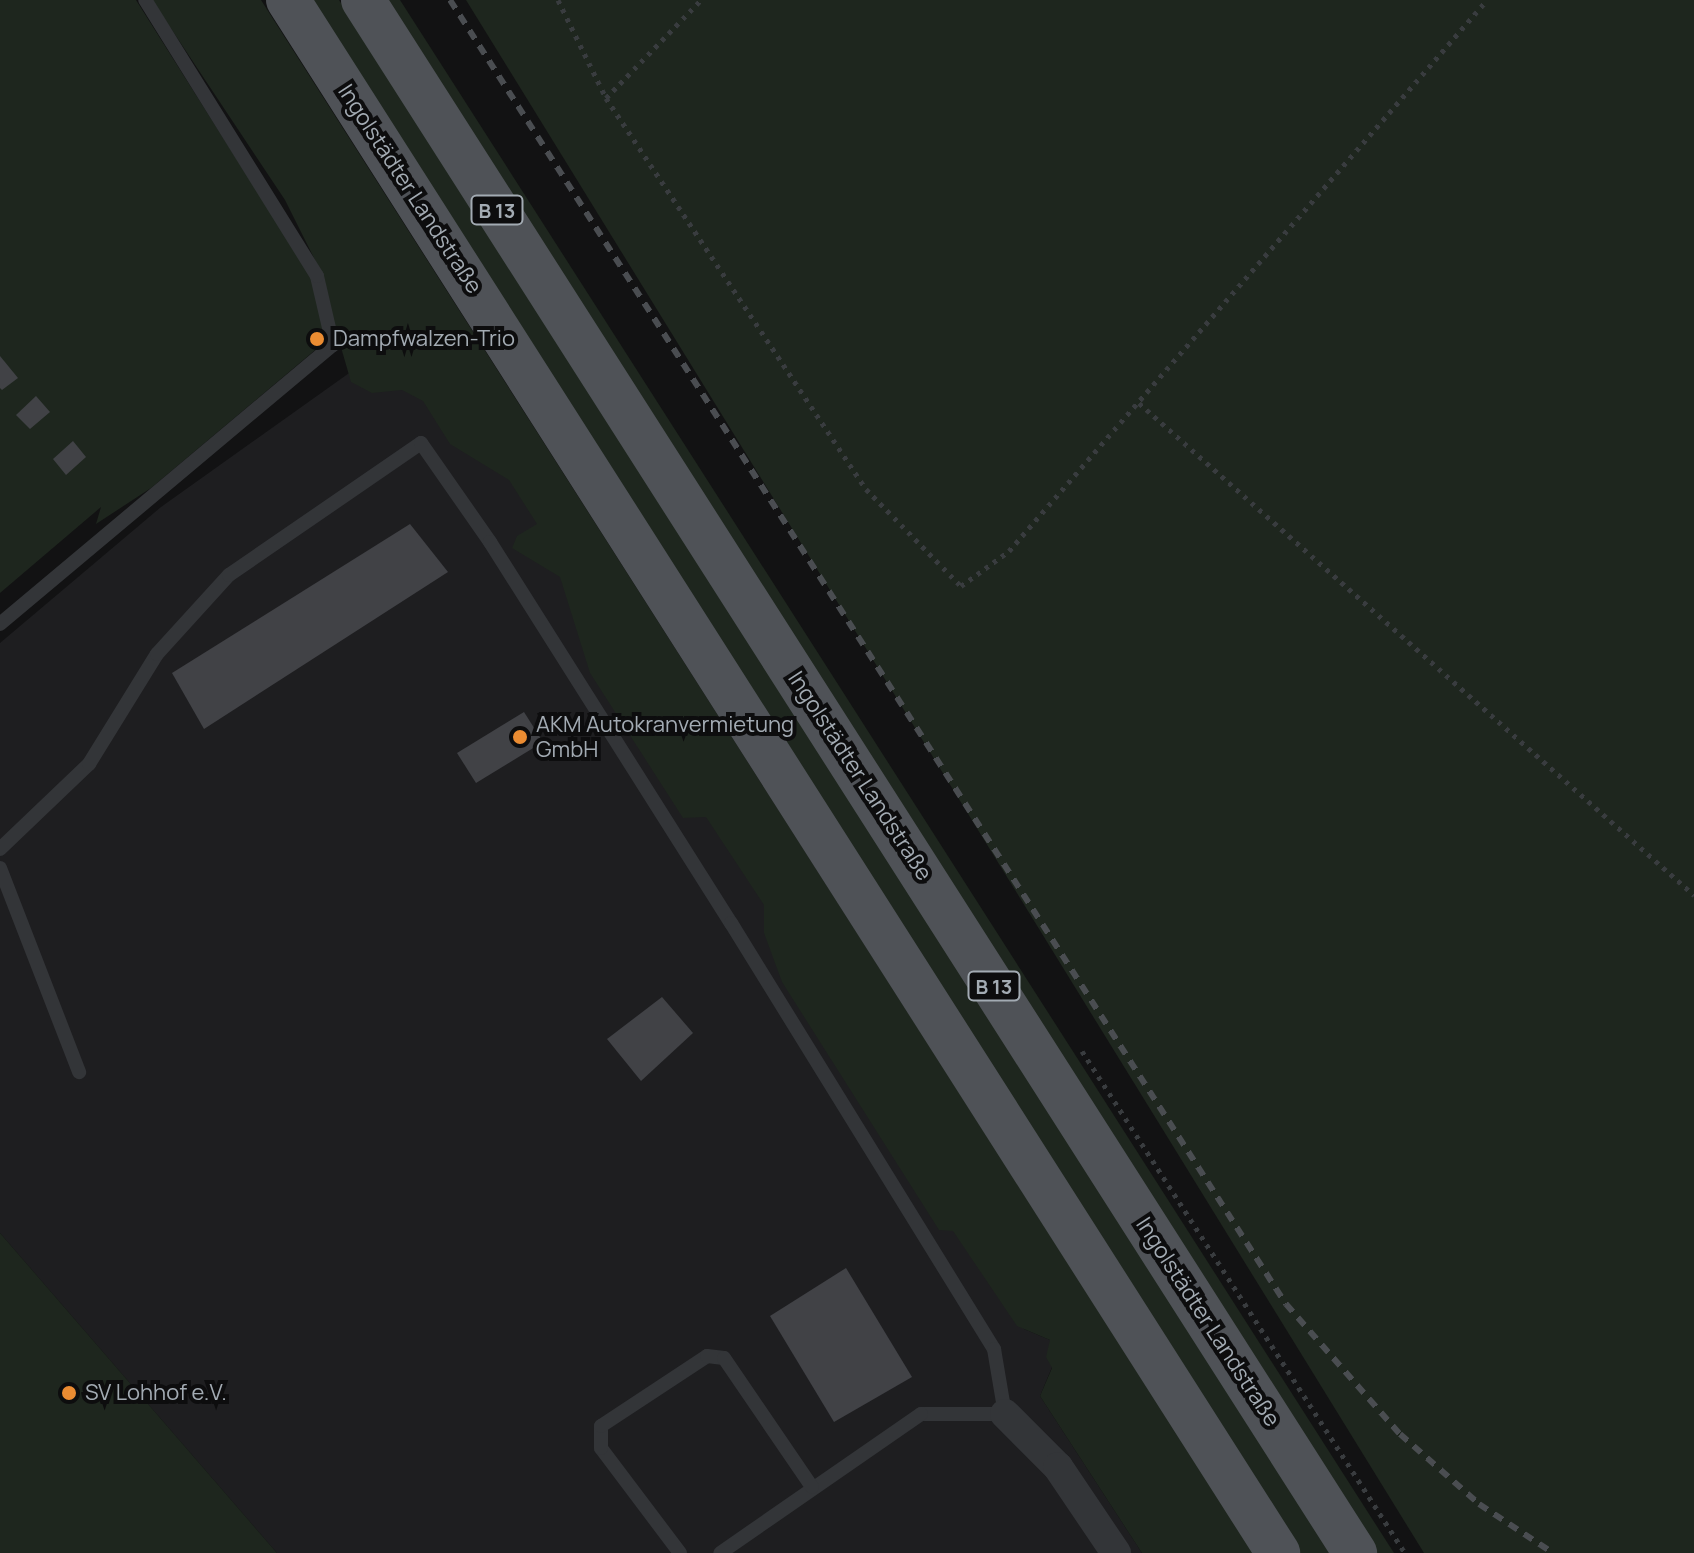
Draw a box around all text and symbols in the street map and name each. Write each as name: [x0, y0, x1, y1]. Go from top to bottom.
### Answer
street label: Ingolstädter Landstraße: [332, 79, 488, 299]
road number: B 13: [469, 194, 525, 226]
place label: Dampfwalzen-Trio: [333, 326, 515, 352]
marker: Dampfwalzen-Trio: [308, 330, 326, 348]
street label: Ingolstädter Landstraße: [782, 666, 938, 886]
place label: AKM Autokranvermietung GmbH: [536, 711, 794, 762]
marker: AKM Autokranvermietung GmbH: [511, 728, 529, 746]
road number: B 13: [966, 970, 1022, 1002]
street label: Ingolstädter Landstraße: [1130, 1212, 1286, 1432]
place label: SV Lohhof e.V.: [85, 1380, 227, 1406]
marker: SV Lohhof e.V.: [60, 1384, 78, 1402]

